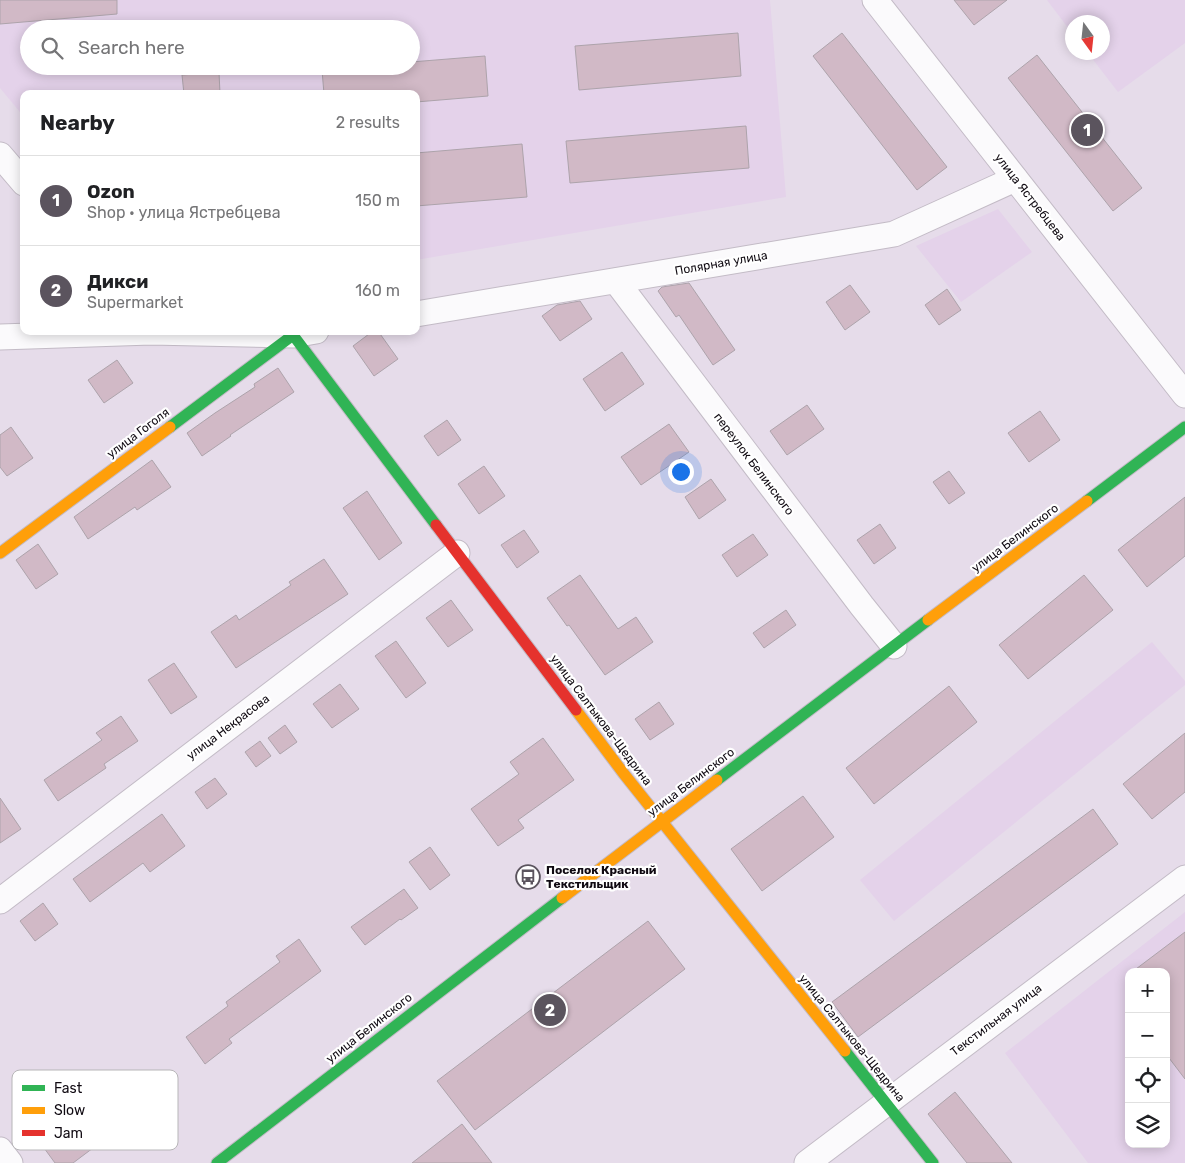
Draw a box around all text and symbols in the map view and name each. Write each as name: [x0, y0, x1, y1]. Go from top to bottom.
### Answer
north arrow: [1065, 15, 1110, 60]
search box: [20, 20, 420, 75]
icon: search: [38, 34, 66, 62]
text: Search here: [78, 36, 185, 59]
text: Nearby: [40, 110, 115, 135]
pin: 1: [1071, 111, 1103, 149]
text: 2 results: [336, 113, 400, 132]
street label: улица Ястребцева: [992, 151, 1068, 243]
text: Ozon: [87, 180, 135, 203]
text: 1: [52, 191, 60, 210]
text: 150 m: [355, 191, 400, 210]
text: Shop · улица Ястребцева: [87, 203, 281, 222]
street label: Полярная улица: [674, 248, 768, 278]
text: Дикси: [87, 270, 148, 293]
text: 2: [51, 281, 61, 300]
text: 160 m: [355, 281, 400, 300]
text: Supermarket: [87, 293, 183, 312]
street label: улица Гоголя: [104, 405, 172, 461]
street label: переулок Белинского: [711, 410, 797, 518]
your location: [668, 459, 694, 485]
street label: улица Белинского: [969, 501, 1061, 575]
street label: улица Салтыкова-Щедрина: [547, 652, 655, 788]
street label: улица Некрасова: [184, 691, 272, 763]
street label: улица Белинского: [645, 745, 737, 819]
place label: Поселок Красный Текстильщик: [546, 863, 657, 891]
bus stop icon: Поселок Красный Текстильщик: [515, 864, 541, 890]
map controls: [1125, 968, 1170, 1148]
button: +: [1125, 968, 1170, 1013]
street label: улица Салтыкова-Щедрина: [796, 972, 908, 1104]
street label: Текстильная улица: [948, 981, 1044, 1059]
street label: улица Белинского: [323, 990, 415, 1066]
pin: 2: [534, 991, 566, 1029]
button: −: [1125, 1013, 1170, 1058]
button: locate: [1125, 1058, 1170, 1103]
legend: [12, 1070, 178, 1150]
text: Fast: [54, 1080, 83, 1097]
text: Slow: [54, 1102, 85, 1119]
button: layers: [1125, 1103, 1170, 1148]
text: Jam: [54, 1125, 83, 1142]

